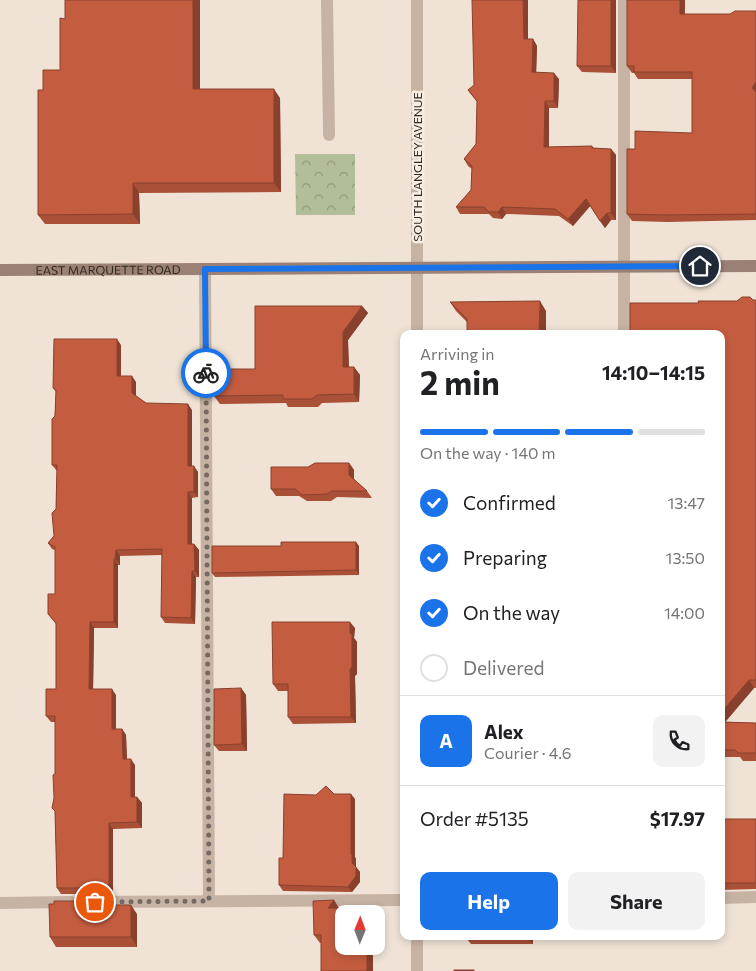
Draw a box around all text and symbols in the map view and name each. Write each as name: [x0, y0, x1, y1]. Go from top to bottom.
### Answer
street label: SOUTH LANGLEY AVENUE: [410, 92, 424, 242]
pin: [679, 245, 721, 287]
icon: home: [686, 252, 714, 280]
street label: EAST MARQUETTE ROAD: [35, 262, 181, 277]
text: Arriving in: [420, 344, 494, 363]
courier: [181, 348, 231, 398]
icon: bike: [192, 359, 220, 387]
text: 14:10–14:15: [602, 361, 705, 384]
text: 2 min: [420, 362, 500, 402]
text: On the way · 140 m: [420, 443, 555, 462]
icon: check: [420, 489, 448, 517]
text: Confirmed: [463, 491, 556, 514]
text: 13:47: [668, 493, 705, 512]
icon: check: [420, 544, 448, 572]
text: Preparing: [463, 546, 547, 569]
text: 13:50: [666, 548, 705, 567]
icon: check: [420, 599, 448, 627]
text: On the way: [463, 601, 560, 624]
text: 14:00: [664, 603, 705, 622]
text: Delivered: [463, 656, 544, 679]
button: phone: [653, 715, 705, 767]
text: Alex: [484, 720, 524, 743]
text: A: [439, 729, 453, 752]
text: Courier · 4.6: [484, 743, 571, 762]
text: Order #5135: [420, 807, 529, 830]
text: $17.97: [650, 807, 705, 830]
button: Help: [420, 872, 558, 930]
button: Share: [568, 872, 705, 930]
pin: [74, 881, 116, 923]
icon: bag: [81, 888, 109, 916]
north arrow: [335, 905, 385, 955]
map controls: [335, 905, 385, 955]

